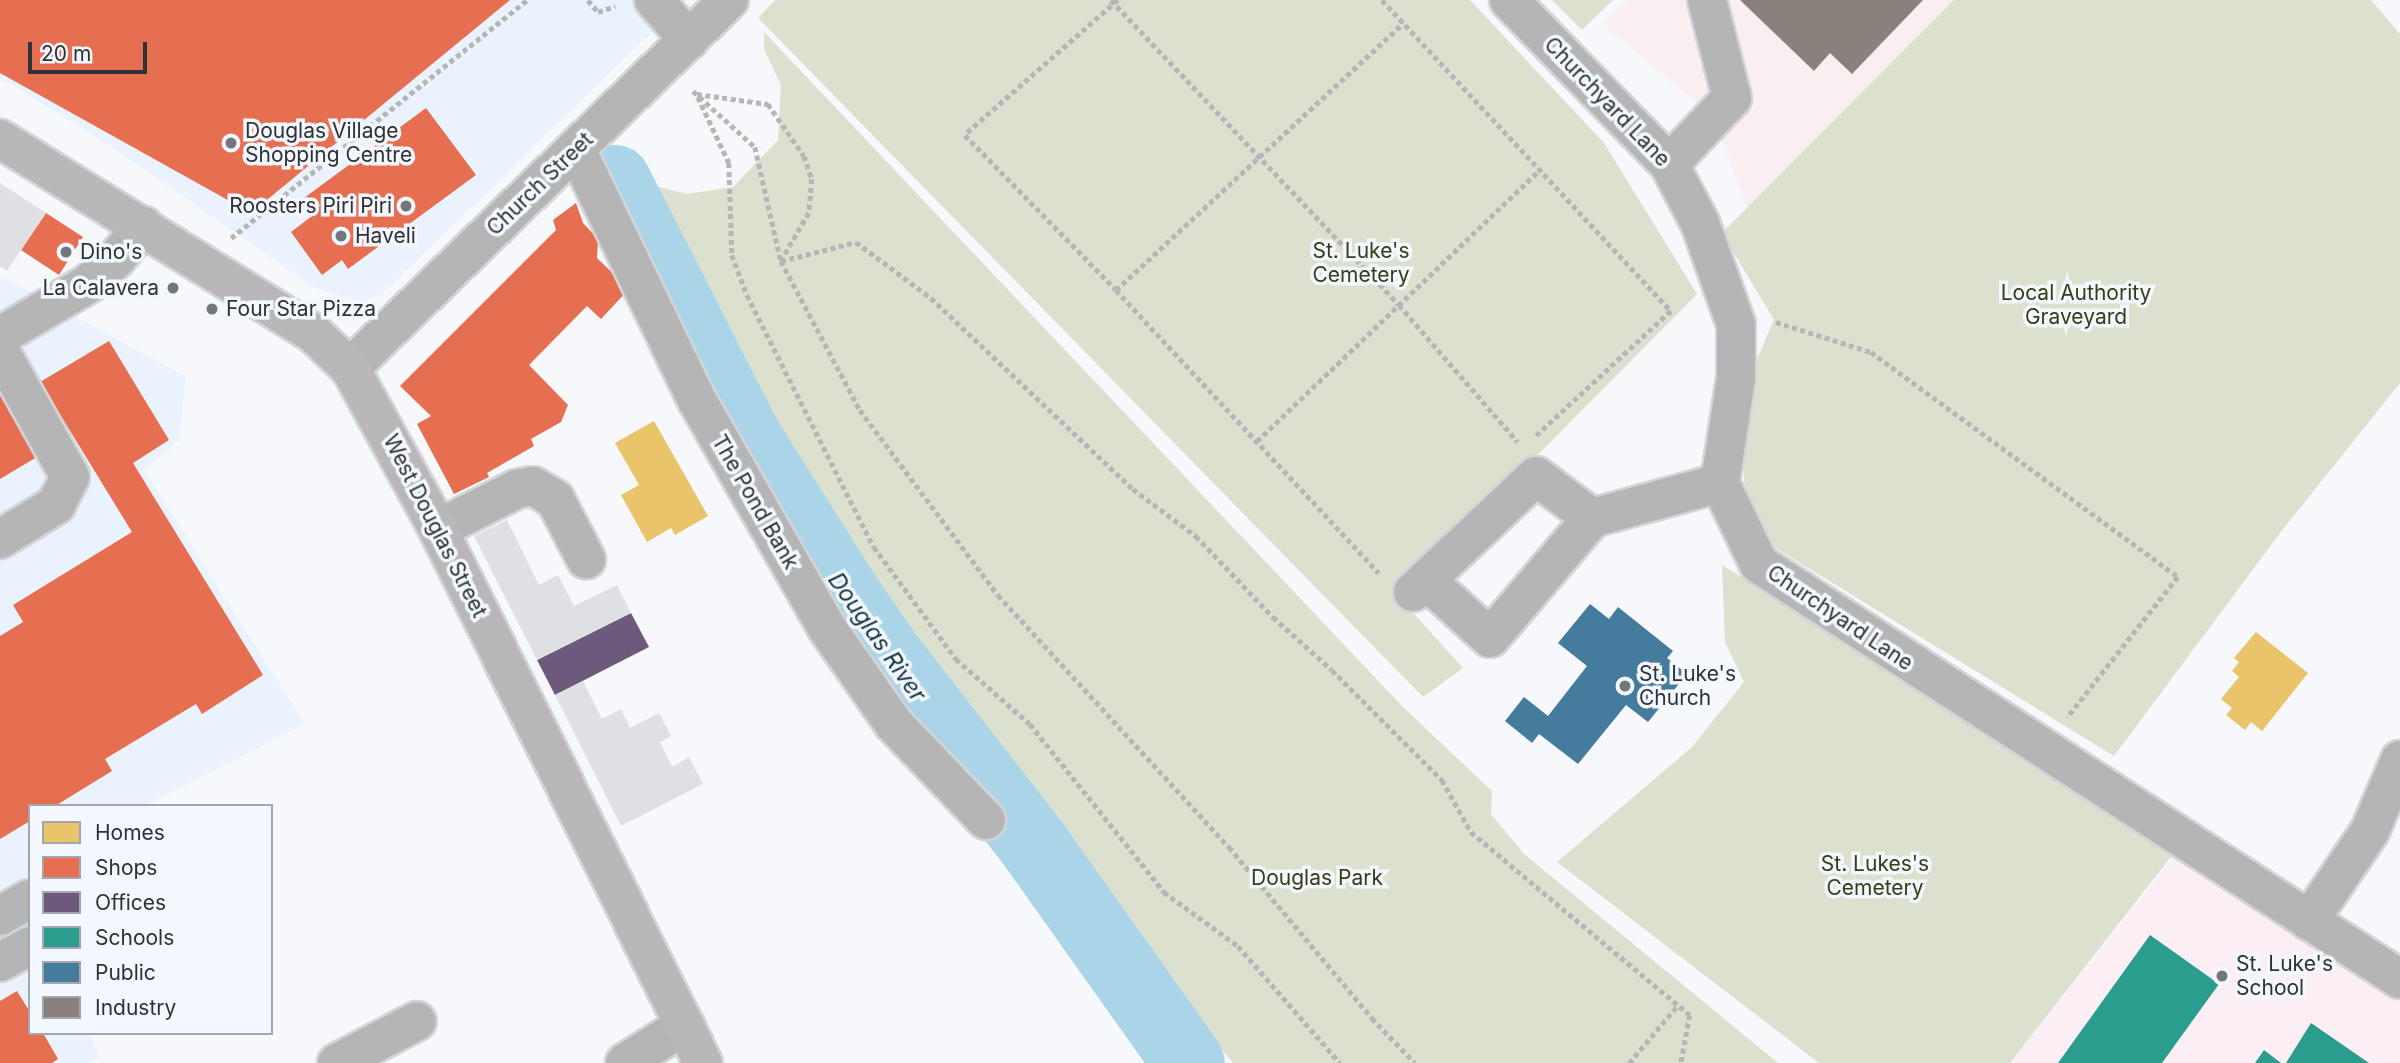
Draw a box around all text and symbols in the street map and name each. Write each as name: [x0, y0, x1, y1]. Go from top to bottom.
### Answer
scale bar: [32, 28, 150, 72]
street label: Churchyard Lane: [1539, 32, 1675, 172]
text: 20 m: [41, 41, 91, 66]
place label: Douglas Village Shopping Centre: [245, 118, 412, 168]
street label: Church Street: [482, 127, 598, 241]
marker: Douglas Village Shopping Centre: [223, 135, 239, 151]
place label: Roosters Piri Piri: [229, 193, 392, 219]
marker: Roosters Piri Piri: [398, 198, 414, 214]
place label: Haveli: [355, 223, 416, 249]
marker: Haveli: [333, 228, 349, 244]
park label: St. Luke's Cemetery: [1312, 238, 1410, 288]
place label: Dino's: [80, 239, 142, 265]
marker: Dino's: [58, 244, 74, 260]
place label: La Calavera: [42, 275, 159, 301]
marker: La Calavera: [165, 280, 181, 296]
park label: Local Authority Graveyard: [2001, 280, 2151, 330]
place label: Four Star Pizza: [226, 296, 376, 322]
marker: Four Star Pizza: [204, 301, 220, 317]
street label: West Douglas Street: [378, 430, 492, 622]
street label: The Pond Bank: [706, 430, 804, 574]
street label: Churchyard Lane: [1762, 560, 1918, 676]
water label: Douglas River: [822, 567, 932, 707]
place label: St. Luke's Church: [1639, 661, 1736, 711]
marker: St. Luke's Church: [1617, 678, 1633, 694]
legend: [28, 804, 273, 1035]
text: Homes: [95, 820, 165, 845]
park label: St. Lukes's Cemetery: [1821, 851, 1929, 901]
text: Shops: [95, 855, 157, 880]
park label: Douglas Park: [1251, 865, 1383, 891]
text: Offices: [95, 890, 166, 915]
text: Schools: [95, 925, 174, 950]
place label: St. Luke's School: [2236, 951, 2333, 1001]
text: Public: [95, 960, 156, 985]
marker: St. Luke's School: [2214, 968, 2230, 984]
text: Industry: [95, 995, 176, 1020]

